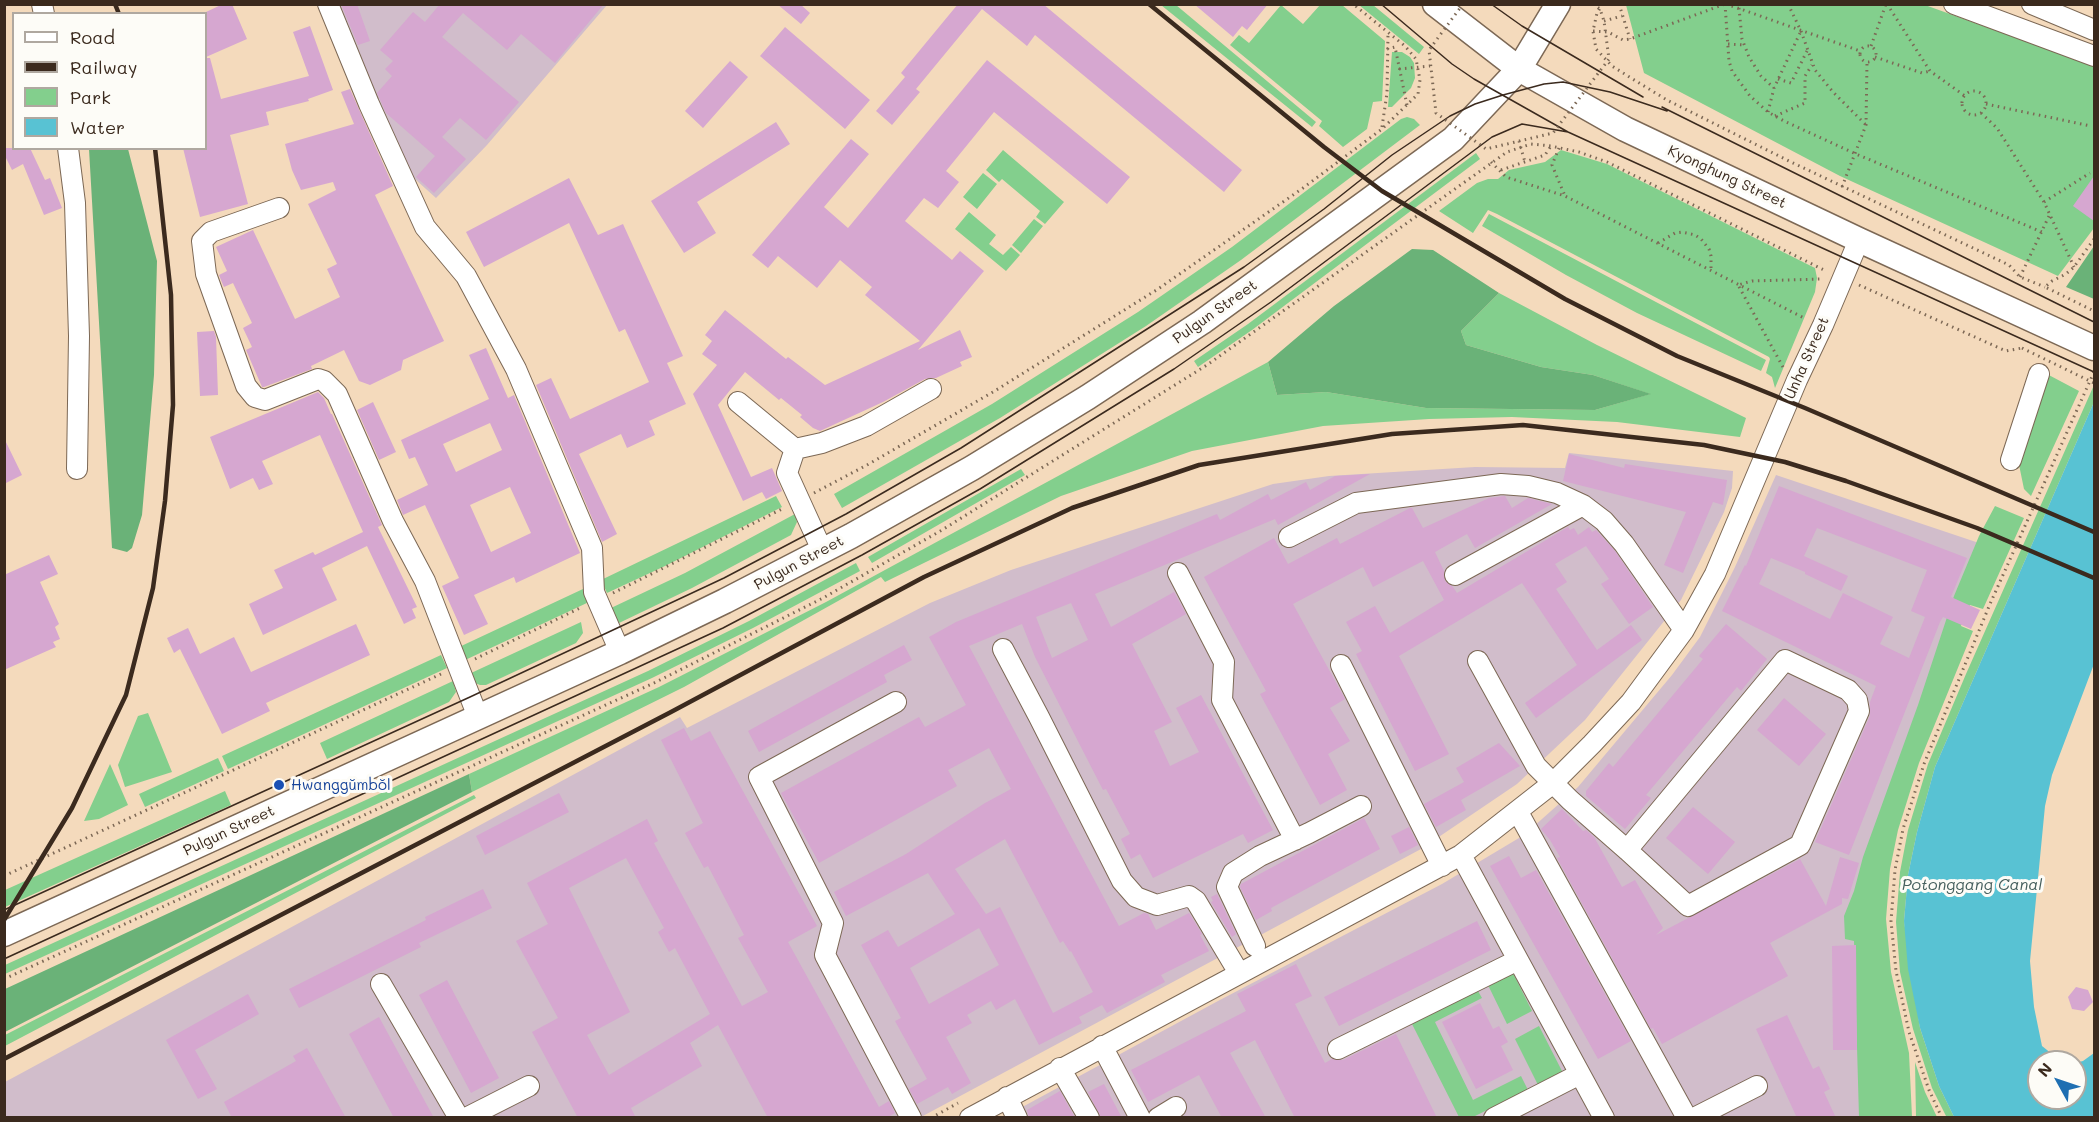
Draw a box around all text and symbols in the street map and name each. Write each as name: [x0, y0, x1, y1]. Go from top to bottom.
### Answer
legend: [12, 12, 207, 150]
text: Road: [70, 25, 115, 49]
text: Railway: [70, 55, 137, 79]
text: Park: [70, 85, 111, 109]
text: Water: [70, 115, 125, 139]
street label: Kyonghung Street: [1665, 142, 1789, 212]
street label: Pulgun Street: [1169, 276, 1261, 348]
street label: Unha Street: [1781, 314, 1833, 402]
street label: Pulgun Street: [751, 532, 847, 594]
place label: Hwanggŭmbŏl: [291, 776, 391, 794]
marker: Hwanggŭmbŏl: [272, 778, 286, 792]
street label: Pulgun Street: [180, 802, 278, 860]
water label: Potonggang Canal: [1902, 875, 2042, 895]
north arrow: [2027, 1050, 2087, 1110]
text: N: [2032, 1058, 2056, 1081]

